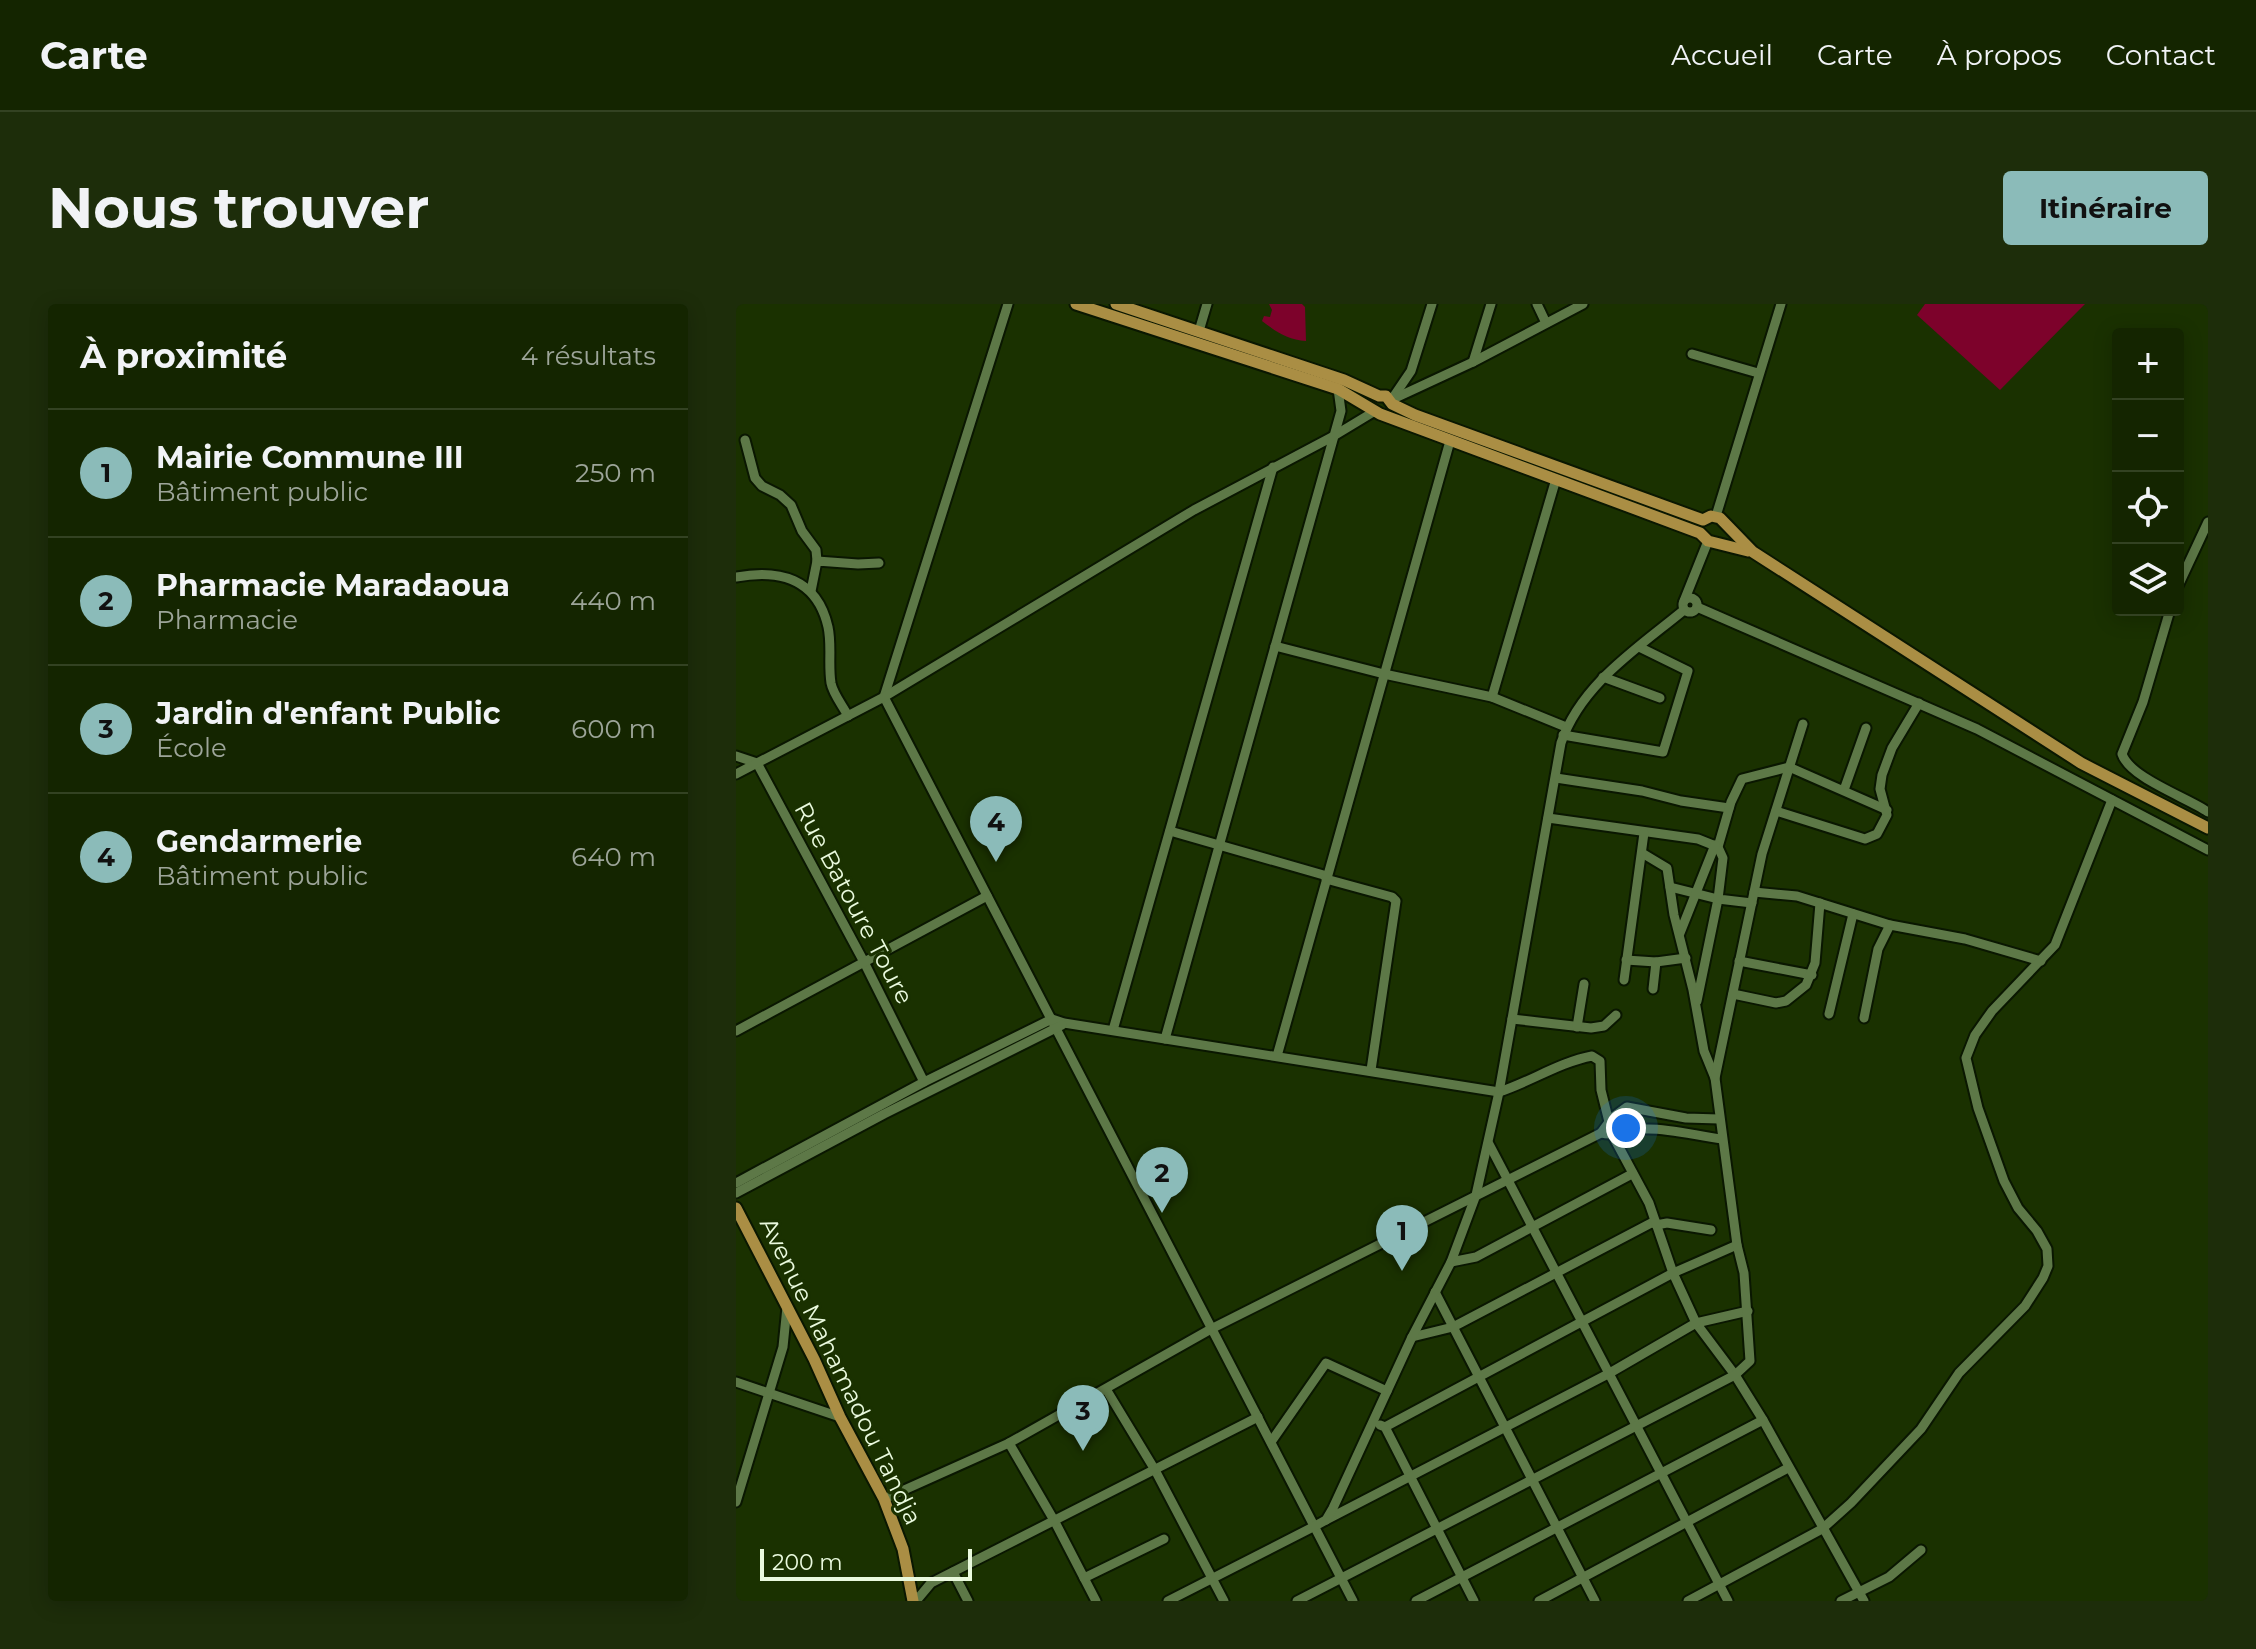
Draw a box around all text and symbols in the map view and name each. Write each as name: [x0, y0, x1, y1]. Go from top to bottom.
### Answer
text: Carte: [40, 32, 148, 79]
text: Accueil: [1671, 38, 1773, 72]
text: Carte: [1817, 38, 1893, 72]
text: À propos: [1937, 38, 2062, 72]
text: Contact: [2106, 38, 2216, 72]
button: Itinéraire: [2003, 171, 2208, 245]
text: Nous trouver: [48, 174, 429, 242]
map controls: [2112, 328, 2184, 616]
button: +: [2112, 328, 2184, 400]
text: À proximité: [80, 335, 287, 377]
text: 4 résultats: [521, 340, 656, 372]
button: −: [2112, 400, 2184, 472]
text: Mairie Commune III: [156, 439, 464, 476]
text: 1: [101, 457, 111, 489]
text: 250 m: [575, 457, 656, 489]
button: locate: [2112, 472, 2184, 544]
text: Bâtiment public: [156, 476, 368, 508]
button: layers: [2112, 544, 2184, 616]
text: Pharmacie Maradaoua: [156, 567, 510, 604]
text: 2: [98, 585, 114, 617]
text: 440 m: [570, 585, 656, 617]
text: Pharmacie: [156, 604, 298, 636]
text: Jardin d'enfant Public: [156, 695, 500, 732]
text: 3: [98, 713, 114, 745]
text: 600 m: [571, 713, 656, 745]
text: École: [156, 732, 227, 764]
pin: 4: [970, 796, 1022, 862]
street label: Rue Batoure Toure: [788, 797, 920, 1009]
text: Gendarmerie: [156, 823, 362, 860]
text: 4: [97, 841, 115, 873]
text: 640 m: [571, 841, 656, 873]
text: Bâtiment public: [156, 860, 368, 892]
your location: [1606, 1108, 1646, 1148]
pin: 2: [1136, 1147, 1188, 1213]
pin: 1: [1376, 1205, 1428, 1271]
street label: Avenue Mahamadou Tandja: [754, 1213, 928, 1529]
pin: 3: [1057, 1385, 1109, 1451]
scale bar: [760, 1545, 972, 1581]
text: 200 m: [772, 1549, 843, 1576]

